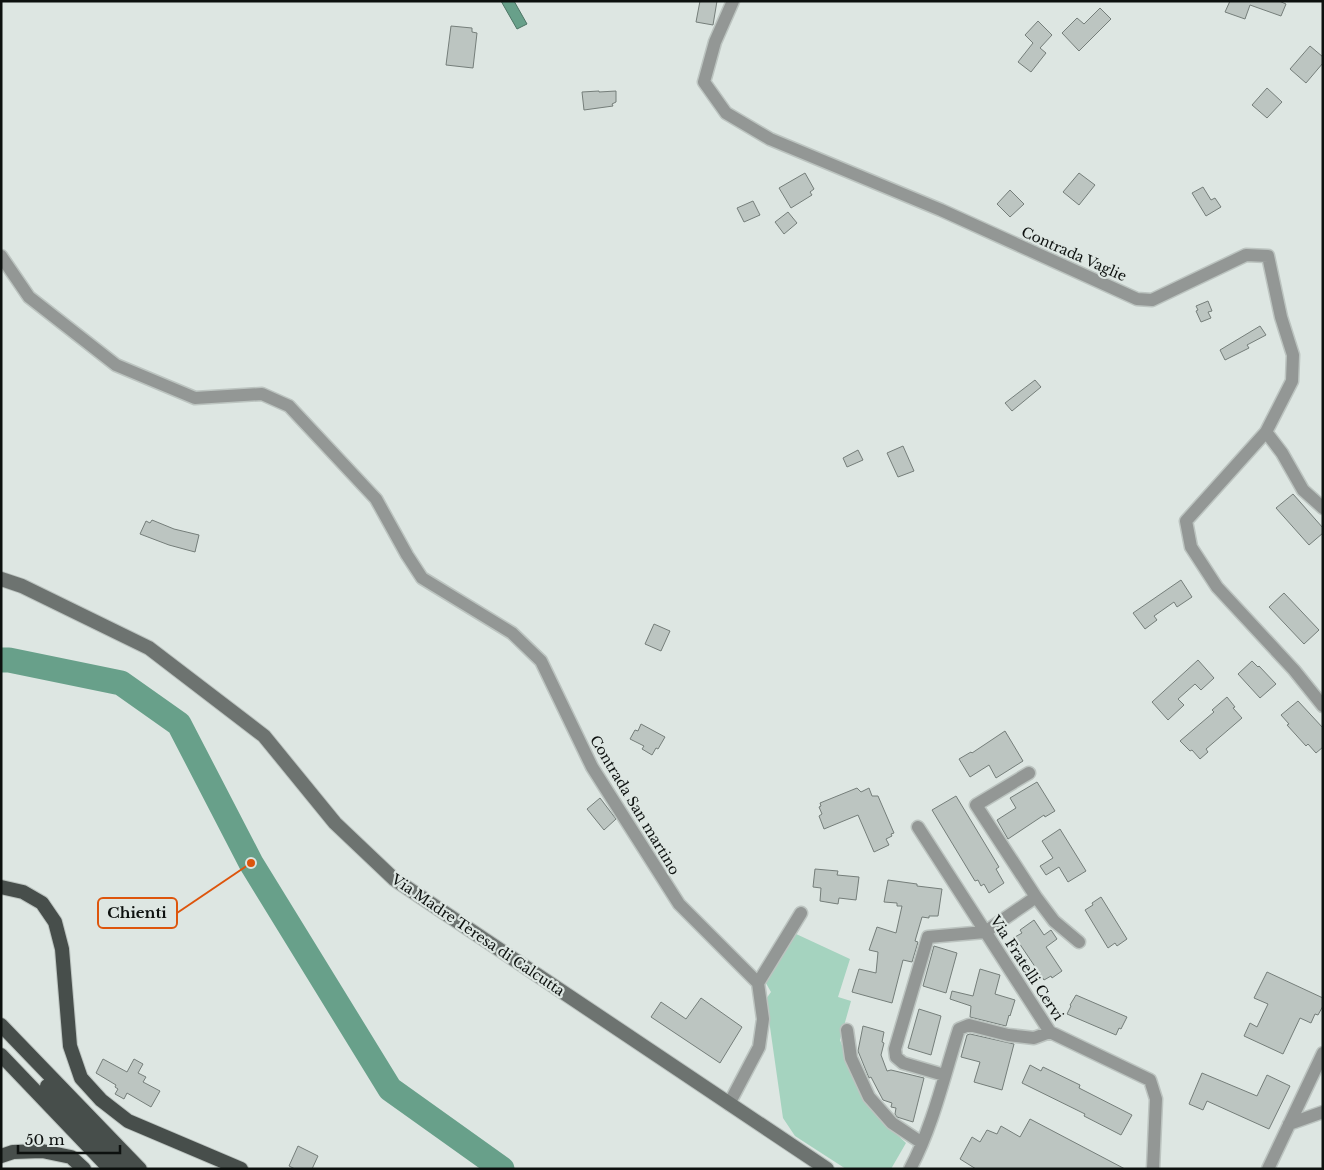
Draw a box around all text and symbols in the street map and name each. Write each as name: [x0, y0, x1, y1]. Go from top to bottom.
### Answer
street label: Contrada Vaglie: [1019, 223, 1129, 285]
street label: Contrada San martino: [586, 732, 684, 878]
street label: Via Madre Teresa di Calcutta: [387, 870, 568, 1000]
callout: Chienti: [98, 898, 177, 928]
text: Chienti: [107, 903, 167, 922]
street label: Via Fratelli Cervi: [986, 911, 1068, 1024]
scale bar: [18, 1122, 120, 1154]
text: 50 m: [25, 1130, 65, 1149]

